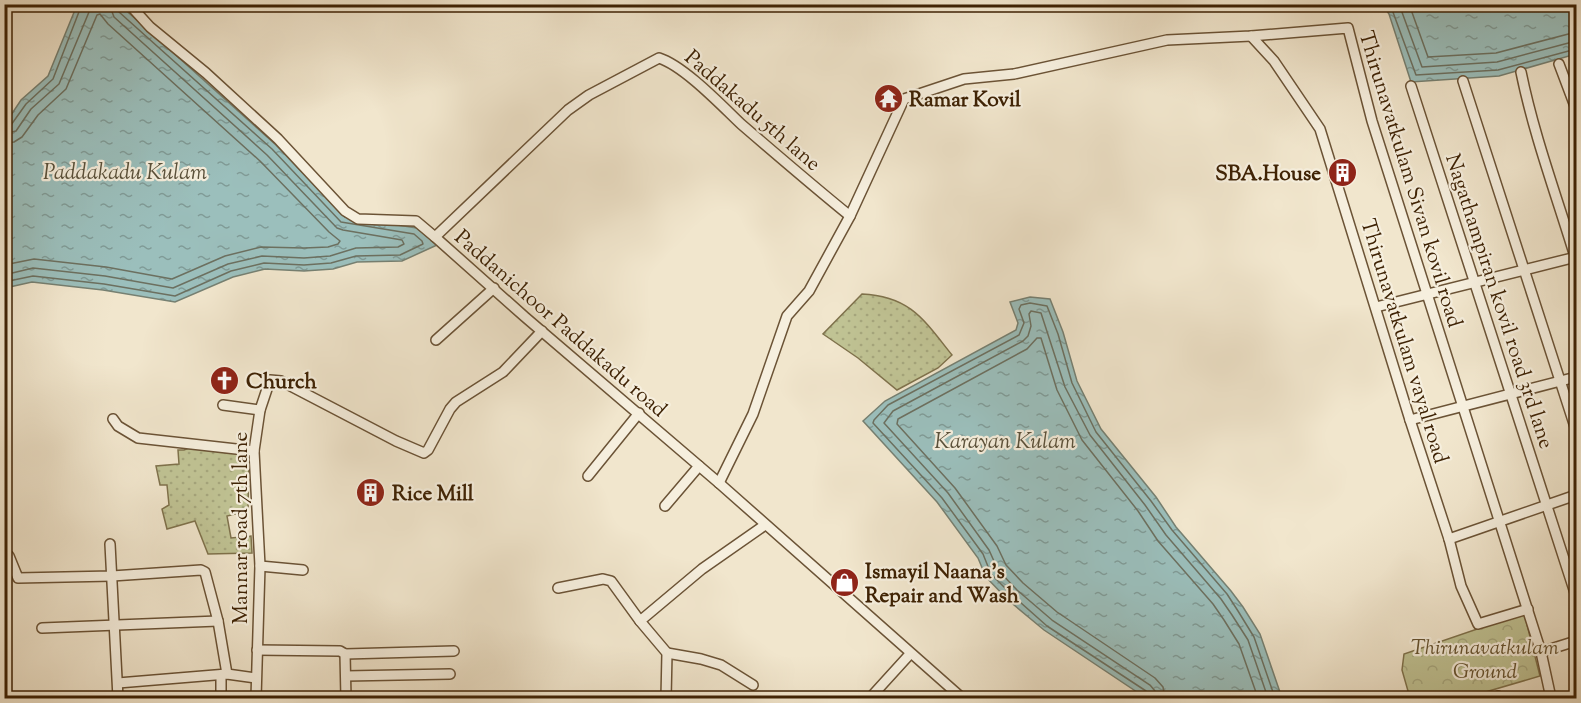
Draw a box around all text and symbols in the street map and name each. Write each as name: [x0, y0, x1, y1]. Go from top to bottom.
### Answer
street label: Thirunavatkulam Sivan kovil road: [1350, 28, 1469, 332]
street label: Paddakadu 5th lane: [677, 44, 826, 179]
temple icon: Ramar Kovil: [872, 83, 904, 115]
place label: Ramar Kovil: [909, 86, 1021, 116]
street label: Nagathampiran kovil road 3rd lane: [1436, 150, 1560, 453]
building icon: SBA.House: [1326, 157, 1358, 189]
water label: Paddakadu Kulam: [43, 158, 207, 190]
place label: SBA.House: [1215, 160, 1321, 190]
street label: Thirunavatkulam vayal road: [1352, 216, 1455, 468]
street label: Paddanichoor Paddakadu road: [447, 224, 673, 425]
church icon: Church: [209, 365, 241, 397]
place label: Church: [246, 368, 317, 398]
water label: Karayan Kulam: [934, 427, 1076, 459]
street label: Mannar road 7th lane: [227, 432, 257, 624]
building icon: Rice Mill: [355, 477, 387, 509]
place label: Rice Mill: [392, 480, 474, 510]
place label: Ismayil Naana's Repair and Wash: [865, 558, 1020, 612]
shop icon: Ismayil Naana's Repair and Wash: [828, 567, 860, 599]
park label: Thirunavatkulam Ground: [1411, 634, 1559, 688]

